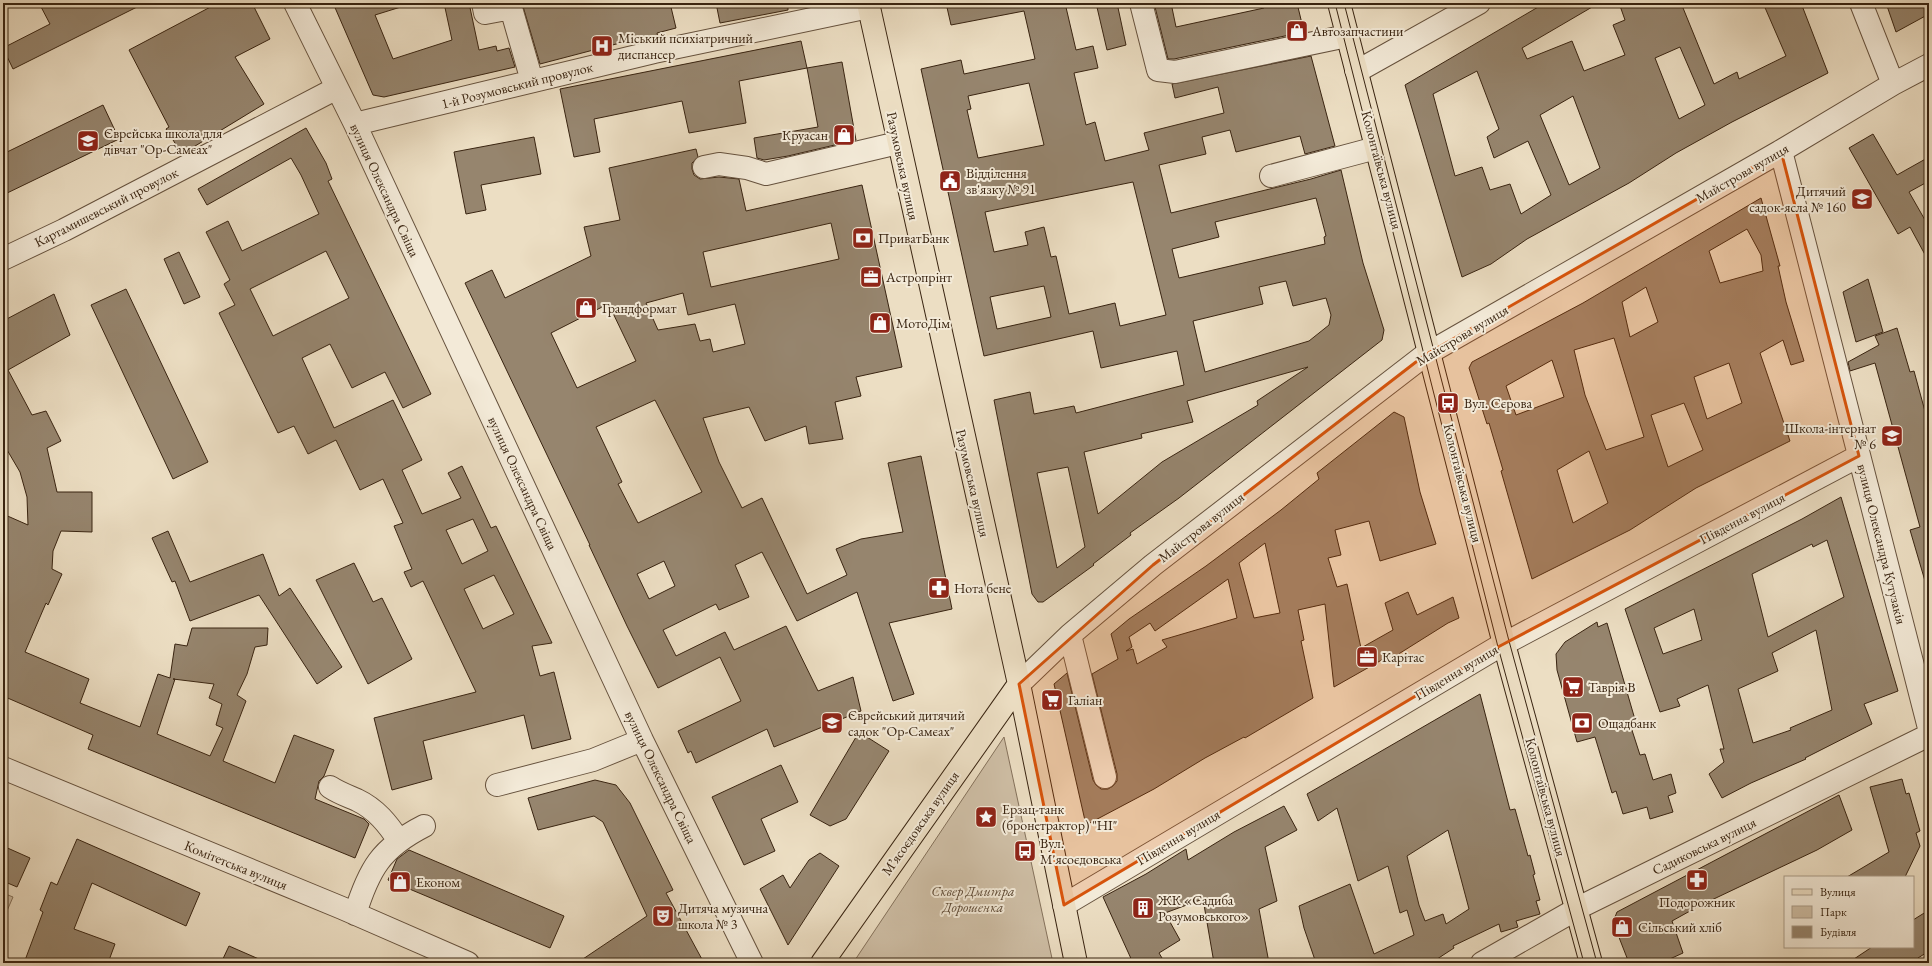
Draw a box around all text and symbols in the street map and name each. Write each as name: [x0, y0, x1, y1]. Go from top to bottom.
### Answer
shop icon: Автозапчастини: [1284, 18, 1310, 44]
place label: Автозапчастини: [1311, 22, 1404, 40]
place label: Міський психіатричний диспансер: [618, 29, 754, 63]
hospital icon: Міський психіатричний диспансер: [589, 33, 615, 59]
street label: 1-й Розумовський провулок: [439, 57, 595, 113]
street label: Колонтаївська вулиця: [1358, 109, 1406, 231]
street label: Разумовська вулиця: [883, 110, 923, 222]
street label: вулиця Олександра Свіща: [346, 120, 424, 260]
shop icon: Круасан: [831, 122, 857, 148]
place label: Єврейська школа для дівчат "Ор-Самєах": [104, 124, 222, 158]
place label: Круасан: [782, 126, 828, 144]
school or university icon: Єврейська школа для дівчат "Ор-Самєах": [75, 128, 101, 154]
street label: Майстрова вулиця: [1692, 139, 1792, 207]
street label: Картамишевський провулок: [31, 163, 181, 251]
place label: Відділення зв'язку № 91: [966, 164, 1036, 198]
public building icon: Відділення зв'язку № 91: [937, 168, 963, 194]
place label: Дитячий садок-ясла № 160: [1749, 182, 1847, 216]
school or university icon: Дитячий садок-ясла № 160: [1849, 186, 1875, 212]
bank icon: ПриватБанк: [850, 225, 876, 251]
place label: ПриватБанк: [878, 229, 950, 247]
office icon: Астропрінт: [858, 264, 884, 290]
place label: Астропрінт: [885, 268, 952, 286]
shop icon: Грандформат: [573, 295, 599, 321]
place label: Грандформат: [602, 299, 677, 317]
street label: Майстрова вулиця: [1413, 300, 1511, 370]
shop icon: МотоДім: [867, 310, 893, 336]
place label: МотоДім: [896, 314, 950, 332]
bus stop icon: Вул. Сєрова: [1435, 390, 1461, 416]
place label: Вул. Сєрова: [1464, 394, 1532, 412]
street label: вулиця Олександра Свіща: [484, 413, 562, 553]
place label: Школа-інтернат № 6: [1785, 419, 1876, 453]
street label: Колонтаївська вулиця: [1439, 422, 1487, 544]
school or university icon: Школа-інтернат № 6: [1879, 423, 1905, 449]
street label: Разумовська вулиця: [952, 427, 994, 539]
street label: вулиця Олександра Кутузакія: [1853, 462, 1911, 626]
street label: Майстрова вулиця: [1154, 488, 1248, 566]
street label: Південна вулиця: [1696, 488, 1788, 548]
pharmacy icon: Нота бене: [926, 575, 952, 601]
place label: Нота бене: [954, 579, 1012, 597]
street label: Південна вулиця: [1411, 640, 1501, 704]
office icon: Карітас: [1354, 644, 1380, 670]
place label: Карітас: [1382, 648, 1425, 666]
supermarket icon: Таврія В: [1560, 674, 1586, 700]
place label: Таврія В: [1588, 678, 1635, 696]
supermarket icon: Галіан: [1039, 687, 1065, 713]
place label: Галіан: [1068, 691, 1102, 709]
place label: Єврейський дитячий садок "Ор-Самєах": [848, 706, 965, 740]
street label: вулиця Олександра Свіща: [621, 708, 701, 847]
school or university icon: Єврейський дитячий садок "Ор-Самєах": [819, 710, 845, 736]
bank icon: Ощадбанк: [1569, 710, 1595, 736]
place label: Ощадбанк: [1598, 714, 1657, 732]
street label: Колонтаївська вулиця: [1522, 736, 1570, 858]
street label: Мʼясоєдовська вулиця: [877, 767, 963, 879]
place label: Ерзац-танк (бронетрактор) "НІ": [1002, 800, 1117, 834]
place icon: Ерзац-танк (бронетрактор) "НІ": [973, 804, 999, 830]
street label: Південна вулиця: [1133, 805, 1223, 869]
street label: Садиковська вулиця: [1649, 813, 1759, 879]
place label: Вул. М'ясоєдовська: [1040, 834, 1122, 868]
street label: Комітетська вулиця: [182, 836, 290, 894]
bus stop icon: Вул. М'ясоєдовська: [1012, 838, 1038, 864]
pharmacy icon: Подорожник: [1684, 867, 1710, 893]
shop icon: Економ: [387, 869, 413, 895]
place label: Економ: [416, 873, 460, 891]
legend: [1784, 876, 1914, 948]
park label: Сквер Дмитра Дорошенка: [931, 882, 1015, 916]
text: Вулиця: [1820, 884, 1856, 900]
place label: ЖК «Садиба Розумовського»: [1157, 891, 1249, 925]
place label: Подорожник: [1659, 893, 1736, 911]
building icon: ЖК «Садиба Розумовського»: [1130, 895, 1156, 921]
place label: Дитяча музична школа № 3: [678, 899, 769, 933]
theatre icon: Дитяча музична школа № 3: [650, 903, 676, 929]
text: Парк: [1820, 904, 1847, 920]
shop icon: Сільський хліб: [1609, 914, 1635, 940]
place label: Сільський хліб: [1638, 918, 1722, 936]
text: Будівля: [1820, 924, 1857, 940]

